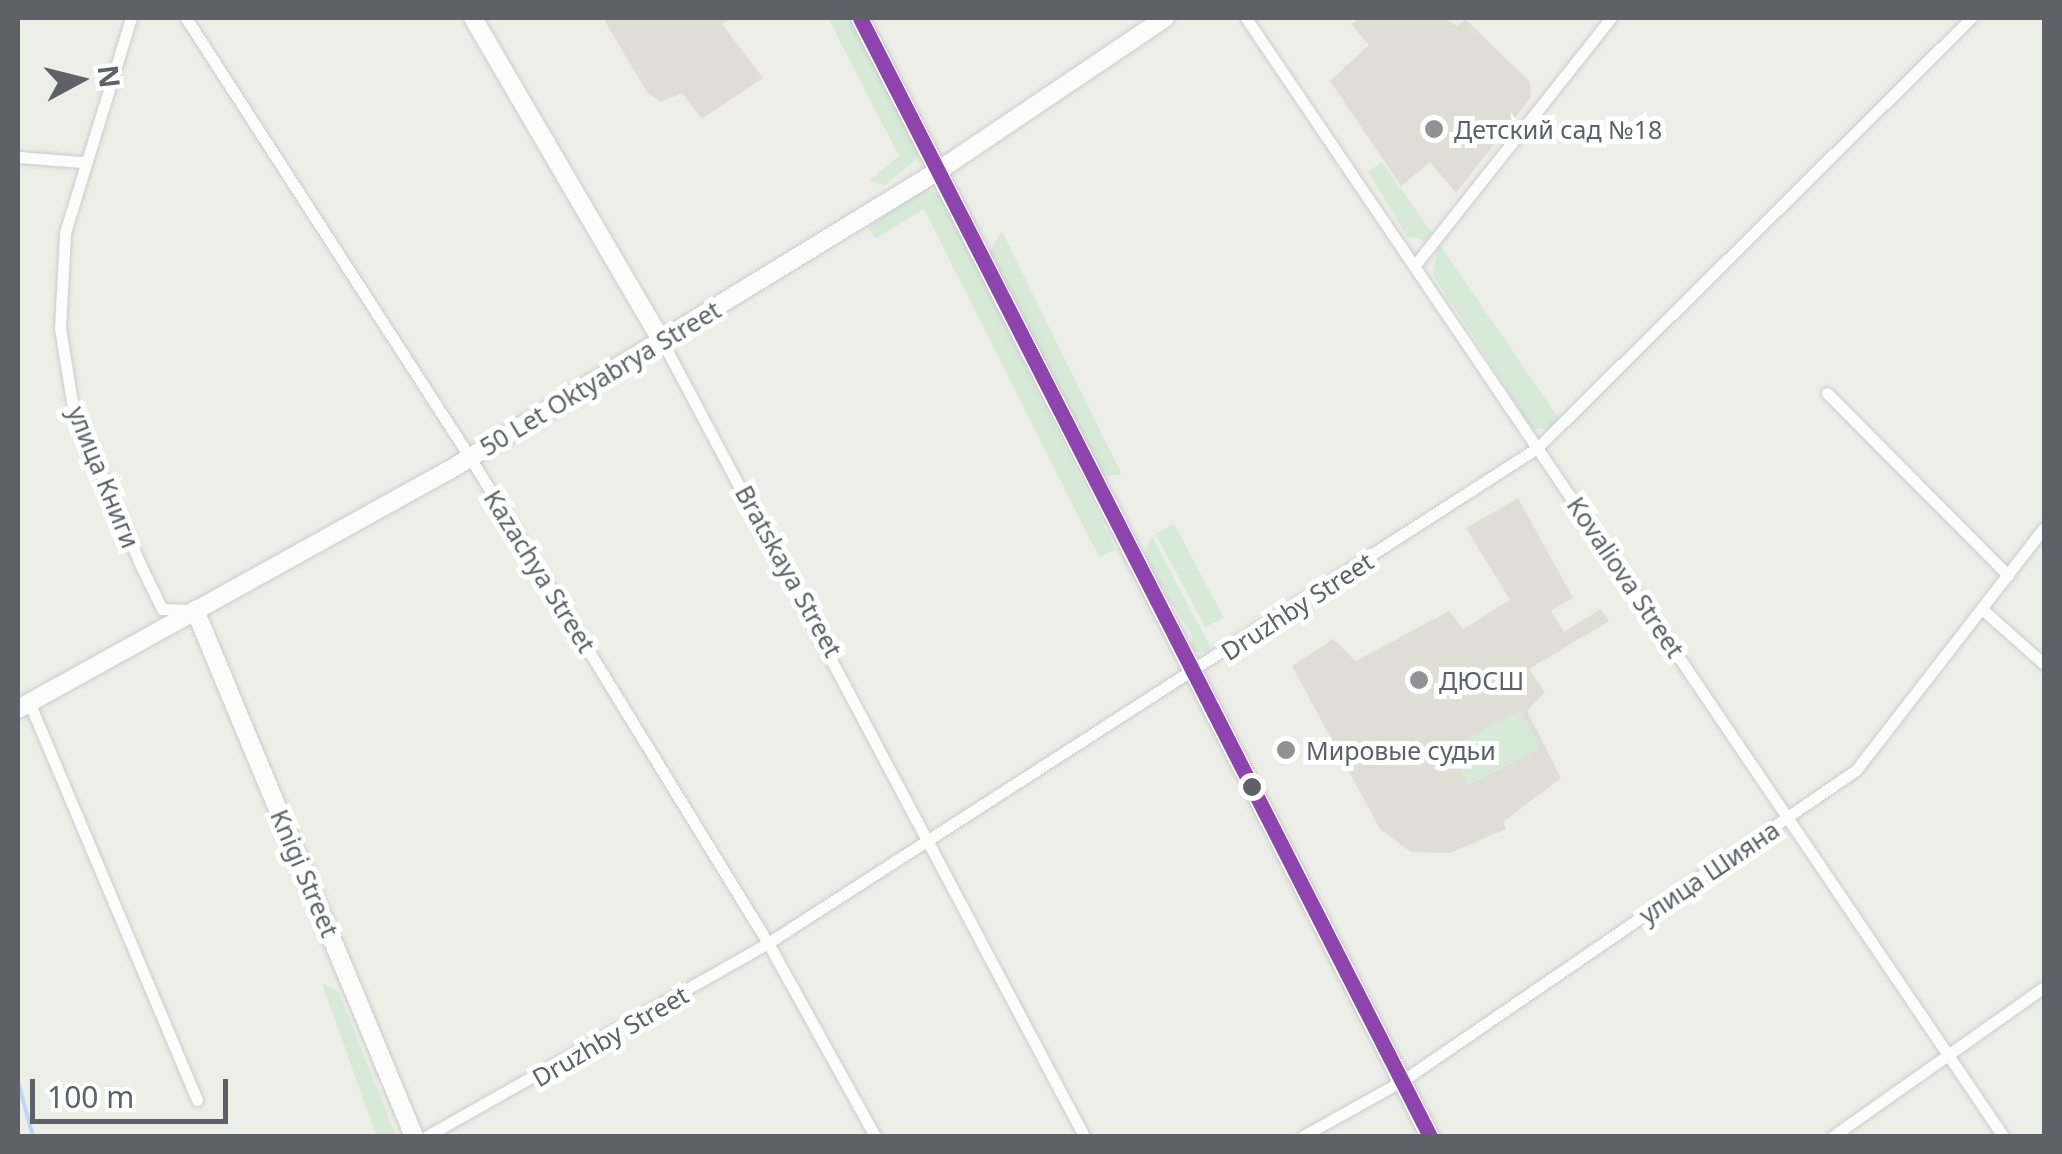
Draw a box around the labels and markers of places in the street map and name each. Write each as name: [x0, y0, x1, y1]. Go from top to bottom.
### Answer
place label: Детский сад №18: [1454, 114, 1662, 144]
marker: Детский сад №18: [1423, 118, 1445, 140]
place label: ДЮСШ: [1439, 665, 1524, 695]
marker: ДЮСШ: [1408, 669, 1430, 691]
place label: Мировые судьи: [1306, 735, 1496, 765]
marker: Мировые судьи: [1275, 739, 1297, 761]
unlabelled marker: [1242, 777, 1262, 797]

